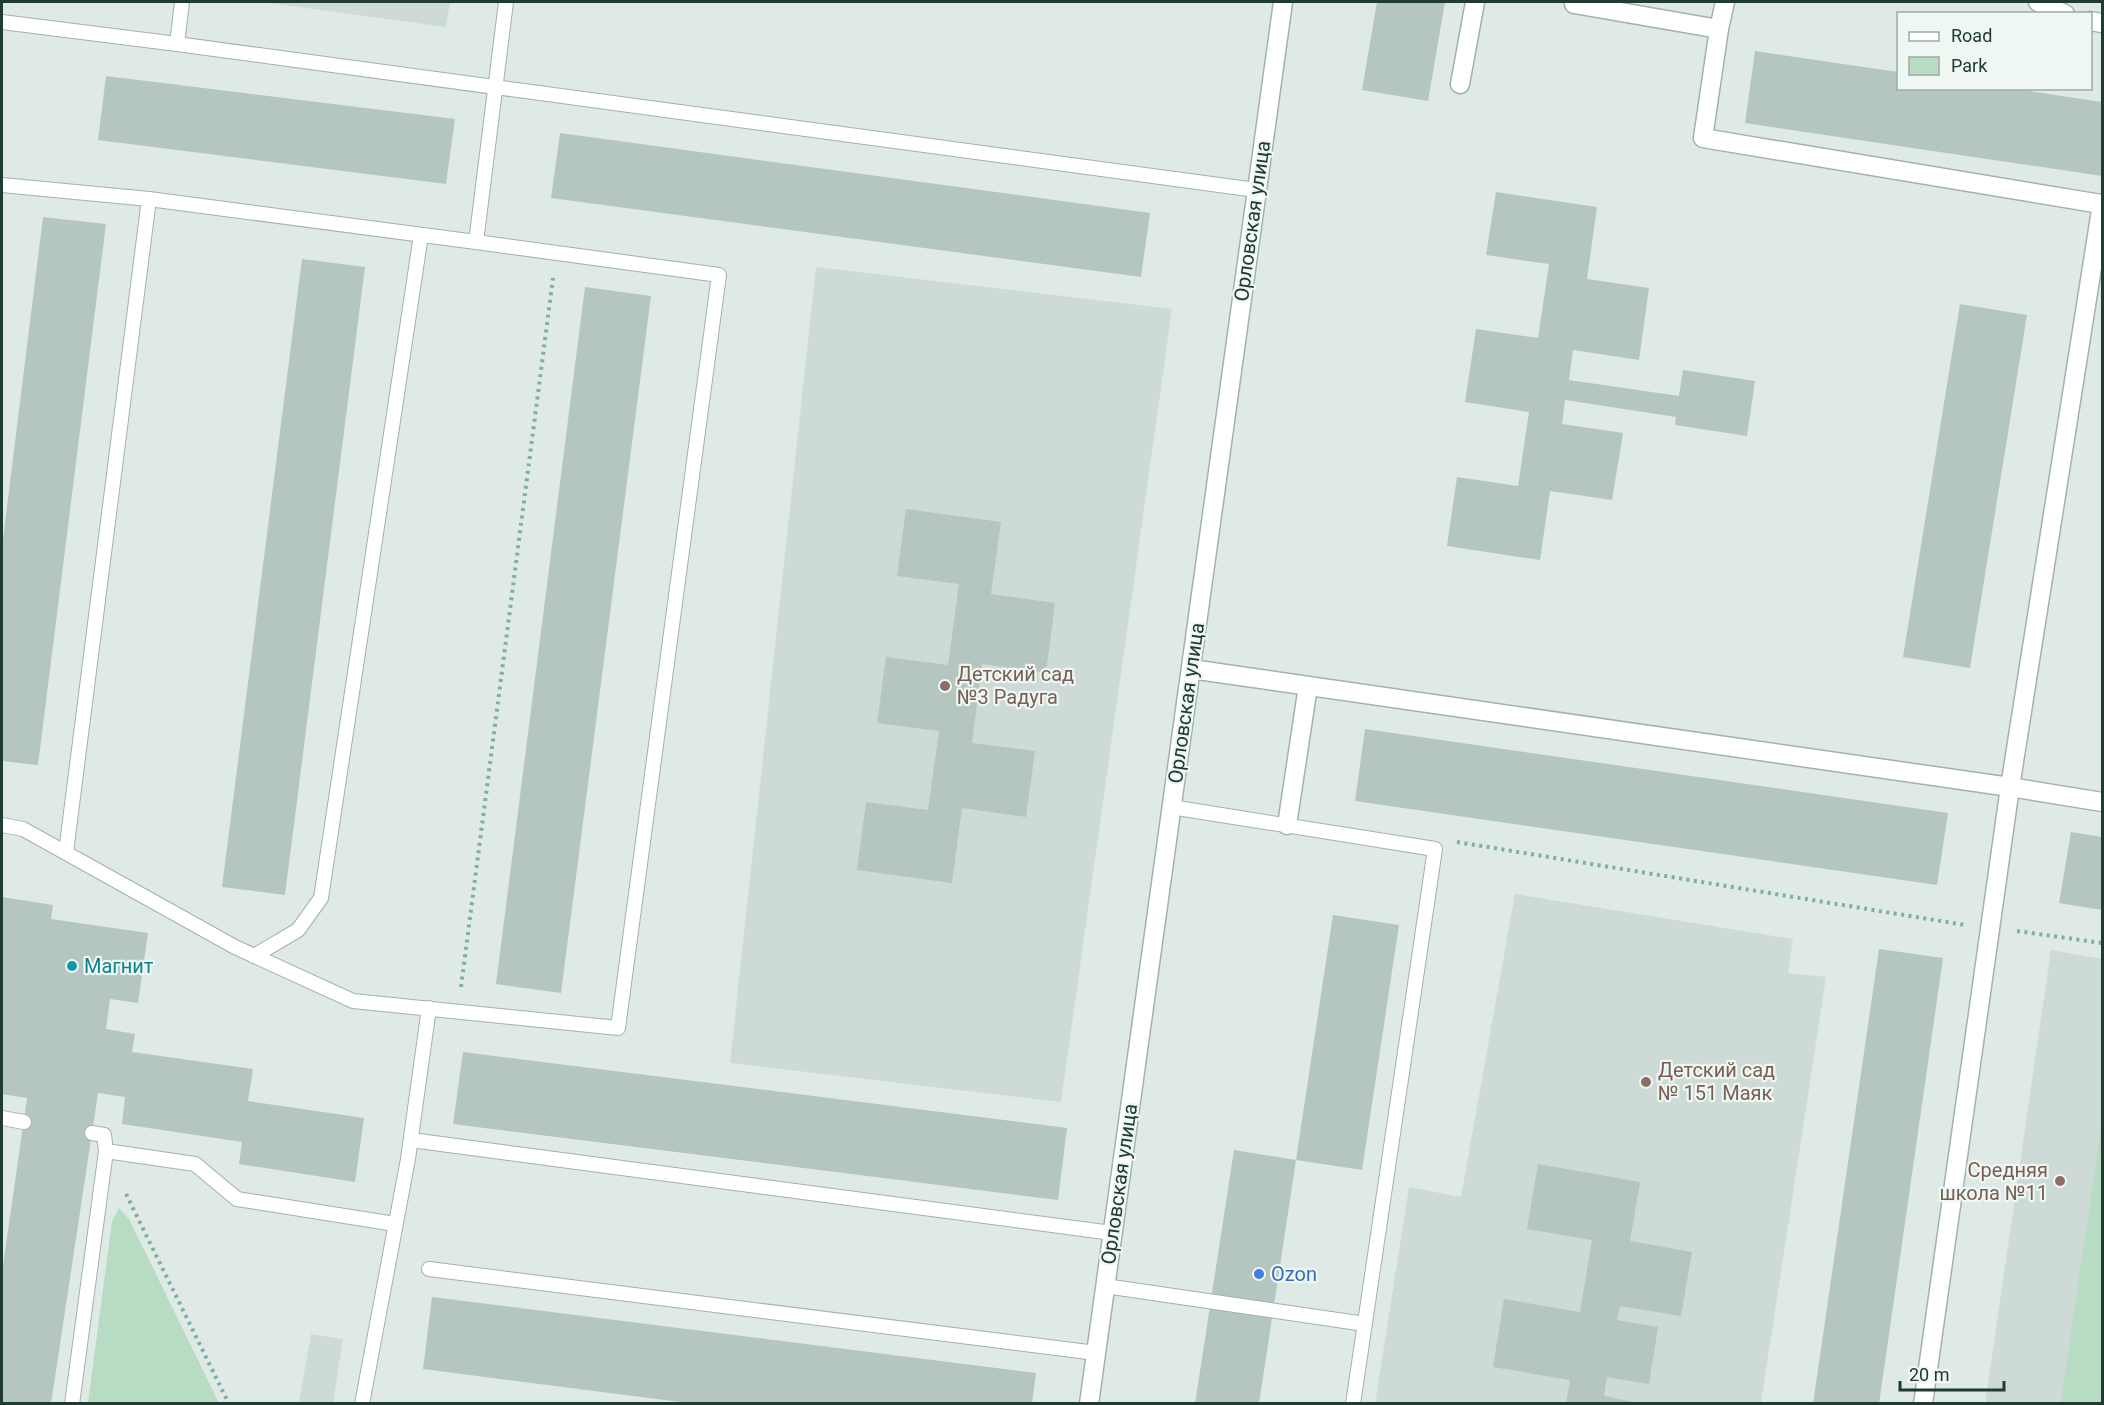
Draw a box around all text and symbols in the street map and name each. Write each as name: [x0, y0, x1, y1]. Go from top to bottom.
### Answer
legend: [1897, 12, 2092, 90]
text: Road: [1951, 25, 1992, 46]
text: Park: [1951, 55, 1988, 76]
street label: Орловская улица: [1229, 139, 1275, 303]
street label: Орловская улица: [1163, 621, 1209, 785]
place label: Детский сад №3 Радуга: [957, 662, 1074, 709]
marker: Детский сад №3 Радуга: [938, 679, 952, 693]
place label: Магнит: [84, 954, 154, 978]
marker: Магнит: [65, 959, 79, 973]
place label: Детский сад № 151 Маяк: [1658, 1058, 1775, 1105]
marker: Детский сад № 151 Маяк: [1639, 1075, 1653, 1089]
street label: Орловская улица: [1096, 1102, 1142, 1266]
place label: Средняя школа №11: [1940, 1158, 2048, 1205]
marker: Средняя школа №11: [2053, 1174, 2067, 1188]
place label: Ozon: [1271, 1262, 1317, 1286]
marker: Ozon: [1252, 1267, 1266, 1281]
scale bar: [1900, 1354, 2004, 1392]
text: 20 m: [1909, 1364, 1949, 1385]

